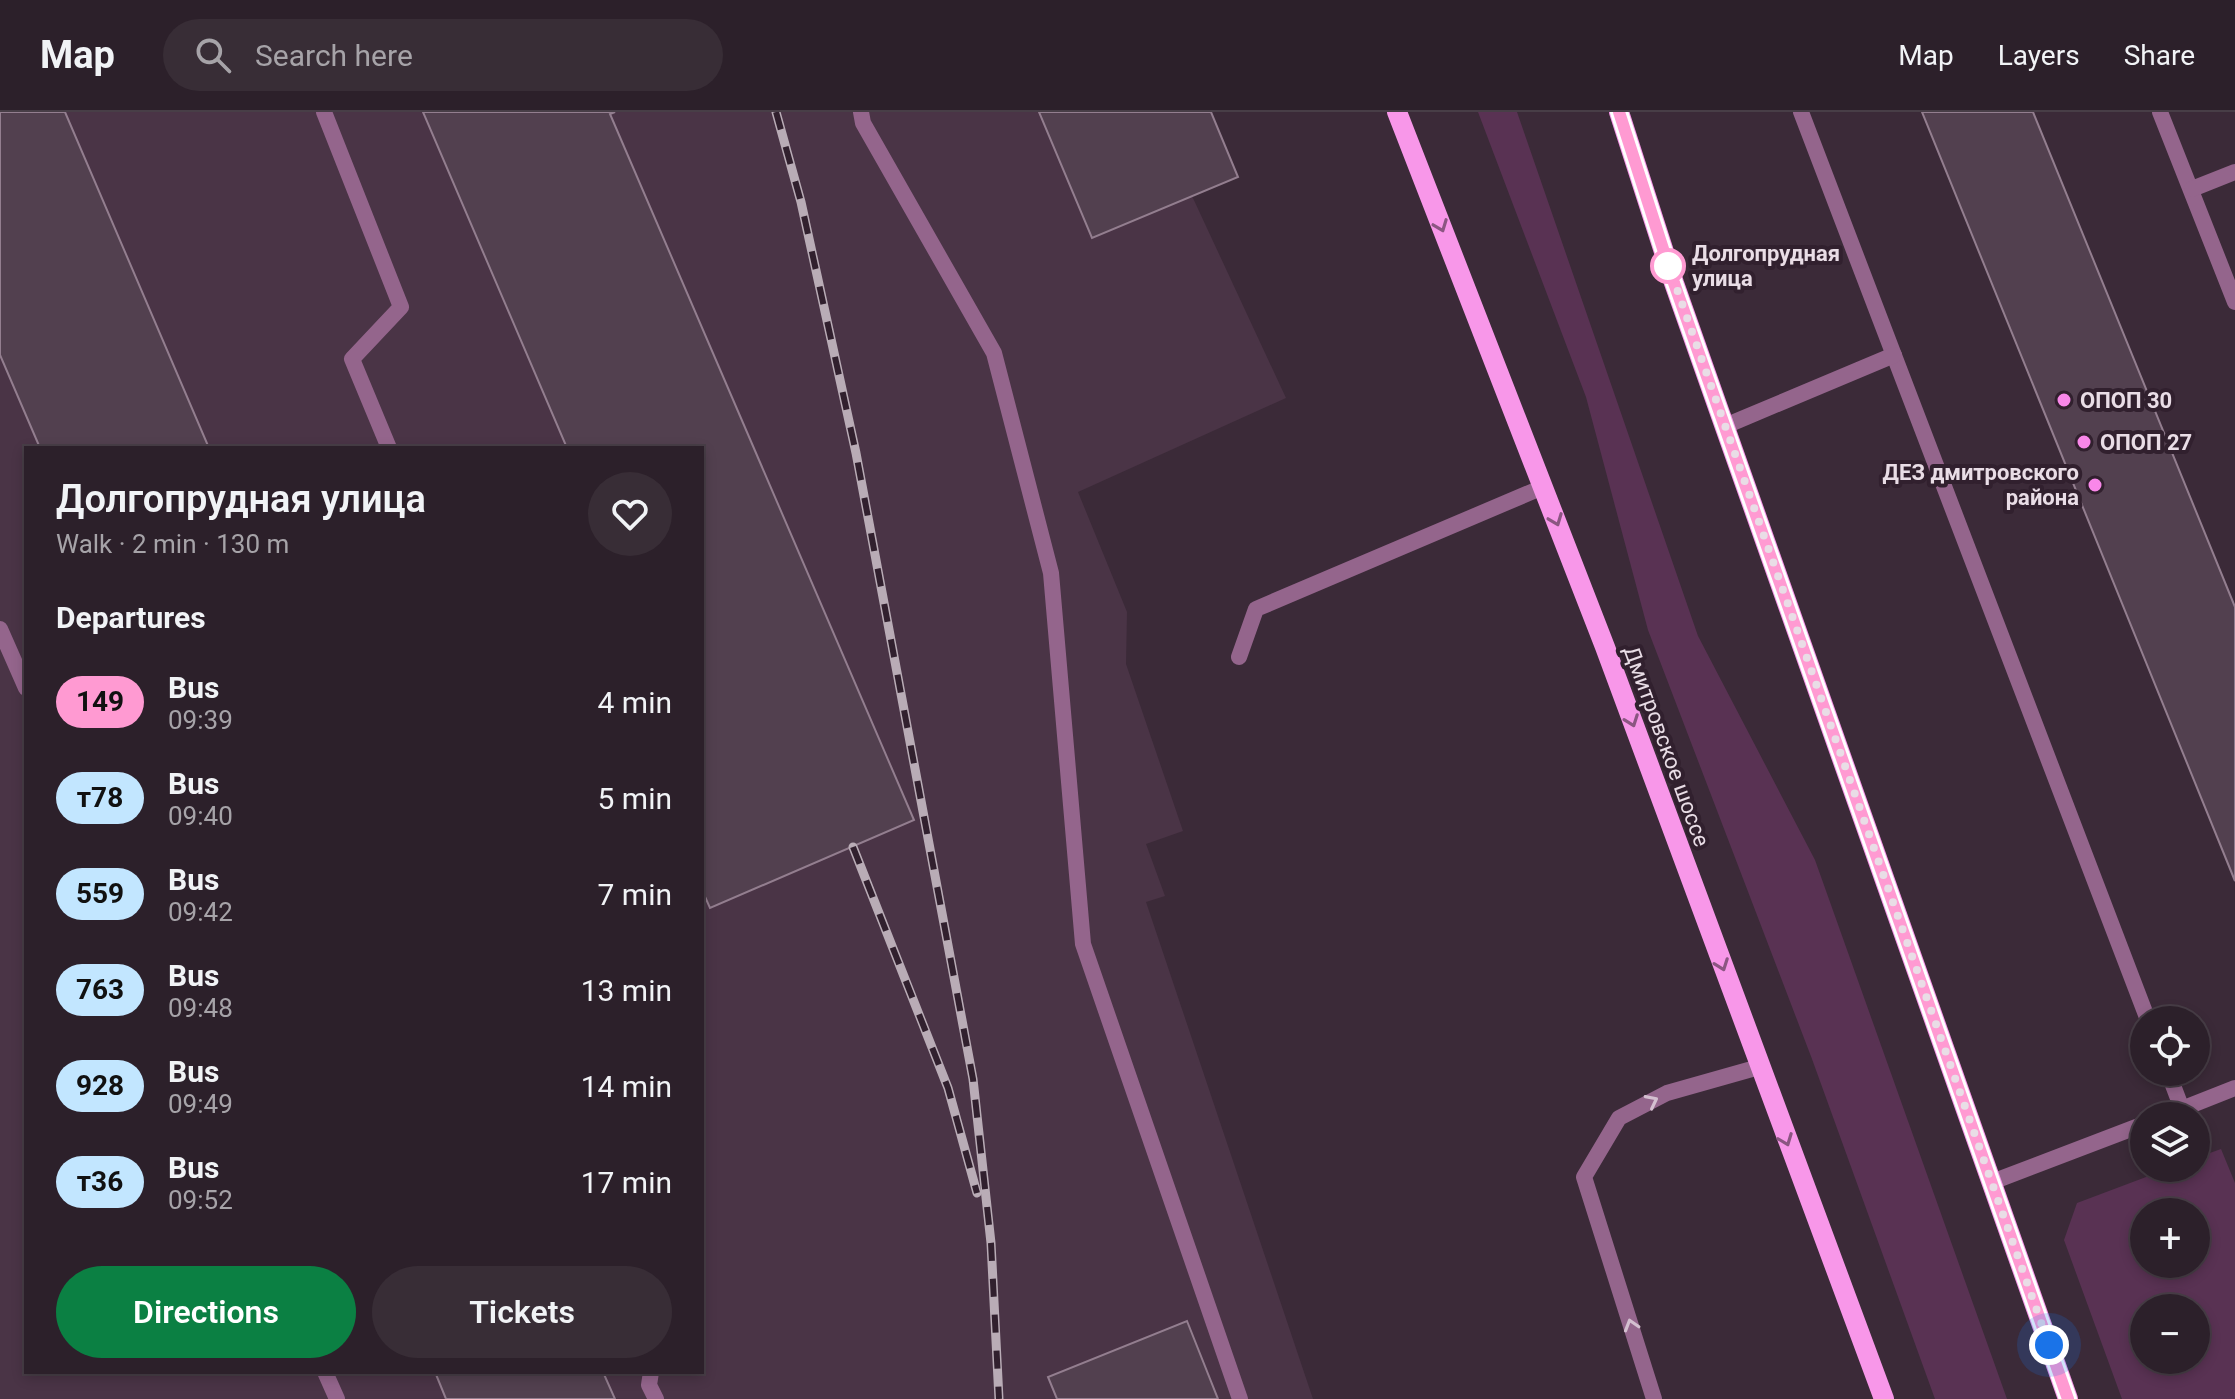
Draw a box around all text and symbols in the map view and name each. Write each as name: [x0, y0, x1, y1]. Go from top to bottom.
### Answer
search box: [163, 19, 723, 91]
text: Map: [40, 33, 115, 77]
icon: search: [191, 33, 235, 77]
text: Search here: [255, 38, 413, 73]
text: Map: [1898, 39, 1954, 72]
text: Layers: [1998, 39, 2080, 72]
text: Share: [2124, 39, 2195, 72]
one-way arrow: [1431, 218, 1448, 232]
place label: Долгопрудная улица: [1692, 241, 1840, 291]
marker: Долгопрудная улица: [1651, 249, 1685, 283]
place label: ОПОП 30: [2080, 388, 2172, 413]
marker: ОПОП 30: [2055, 391, 2073, 409]
place label: ОПОП 27: [2100, 430, 2192, 455]
marker: ОПОП 27: [2075, 433, 2093, 451]
place label: ДЕЗ дмитровского района: [1883, 460, 2079, 510]
button: heart: [588, 472, 672, 556]
marker: ДЕЗ дмитровского района: [2086, 476, 2104, 494]
text: Долгопрудная улица: [56, 477, 426, 521]
one-way arrow: [1546, 512, 1563, 526]
text: Walk · 2 min · 130 m: [56, 529, 289, 559]
text: Departures: [56, 600, 206, 635]
street label: Дмитровское шоссе: [1619, 643, 1714, 850]
text: Bus: [168, 670, 219, 705]
text: 149: [76, 685, 124, 718]
text: 4 min: [598, 685, 672, 720]
text: 09:39: [168, 705, 233, 735]
one-way arrow: [1622, 713, 1639, 727]
text: Bus: [168, 766, 219, 801]
text: т78: [77, 781, 123, 814]
text: 5 min: [598, 781, 672, 816]
text: 09:40: [168, 801, 233, 831]
text: Bus: [168, 862, 219, 897]
text: 559: [76, 877, 124, 910]
text: 7 min: [598, 877, 672, 912]
text: 09:42: [168, 897, 233, 927]
one-way arrow: [1712, 957, 1728, 971]
text: Bus: [168, 958, 219, 993]
text: 763: [76, 973, 124, 1006]
text: 13 min: [581, 973, 672, 1008]
text: 09:48: [168, 993, 233, 1023]
map controls: [2130, 1006, 2210, 1374]
button: locate: [2130, 1006, 2210, 1086]
text: Bus: [168, 1054, 219, 1089]
text: 928: [76, 1069, 124, 1102]
text: 14 min: [581, 1069, 672, 1104]
text: 09:49: [168, 1089, 233, 1119]
one-way arrow: [1643, 1096, 1658, 1111]
button: layers: [2130, 1102, 2210, 1182]
one-way arrow: [1776, 1132, 1793, 1146]
text: Bus: [168, 1150, 219, 1185]
text: т36: [77, 1165, 123, 1198]
text: 17 min: [581, 1165, 672, 1200]
text: 09:52: [168, 1185, 233, 1215]
button: +: [2130, 1198, 2210, 1278]
button: Directions: [56, 1266, 356, 1358]
button: Tickets: [372, 1266, 672, 1358]
button: −: [2130, 1294, 2210, 1374]
one-way arrow: [1624, 1318, 1640, 1332]
your location: [2029, 1325, 2069, 1365]

